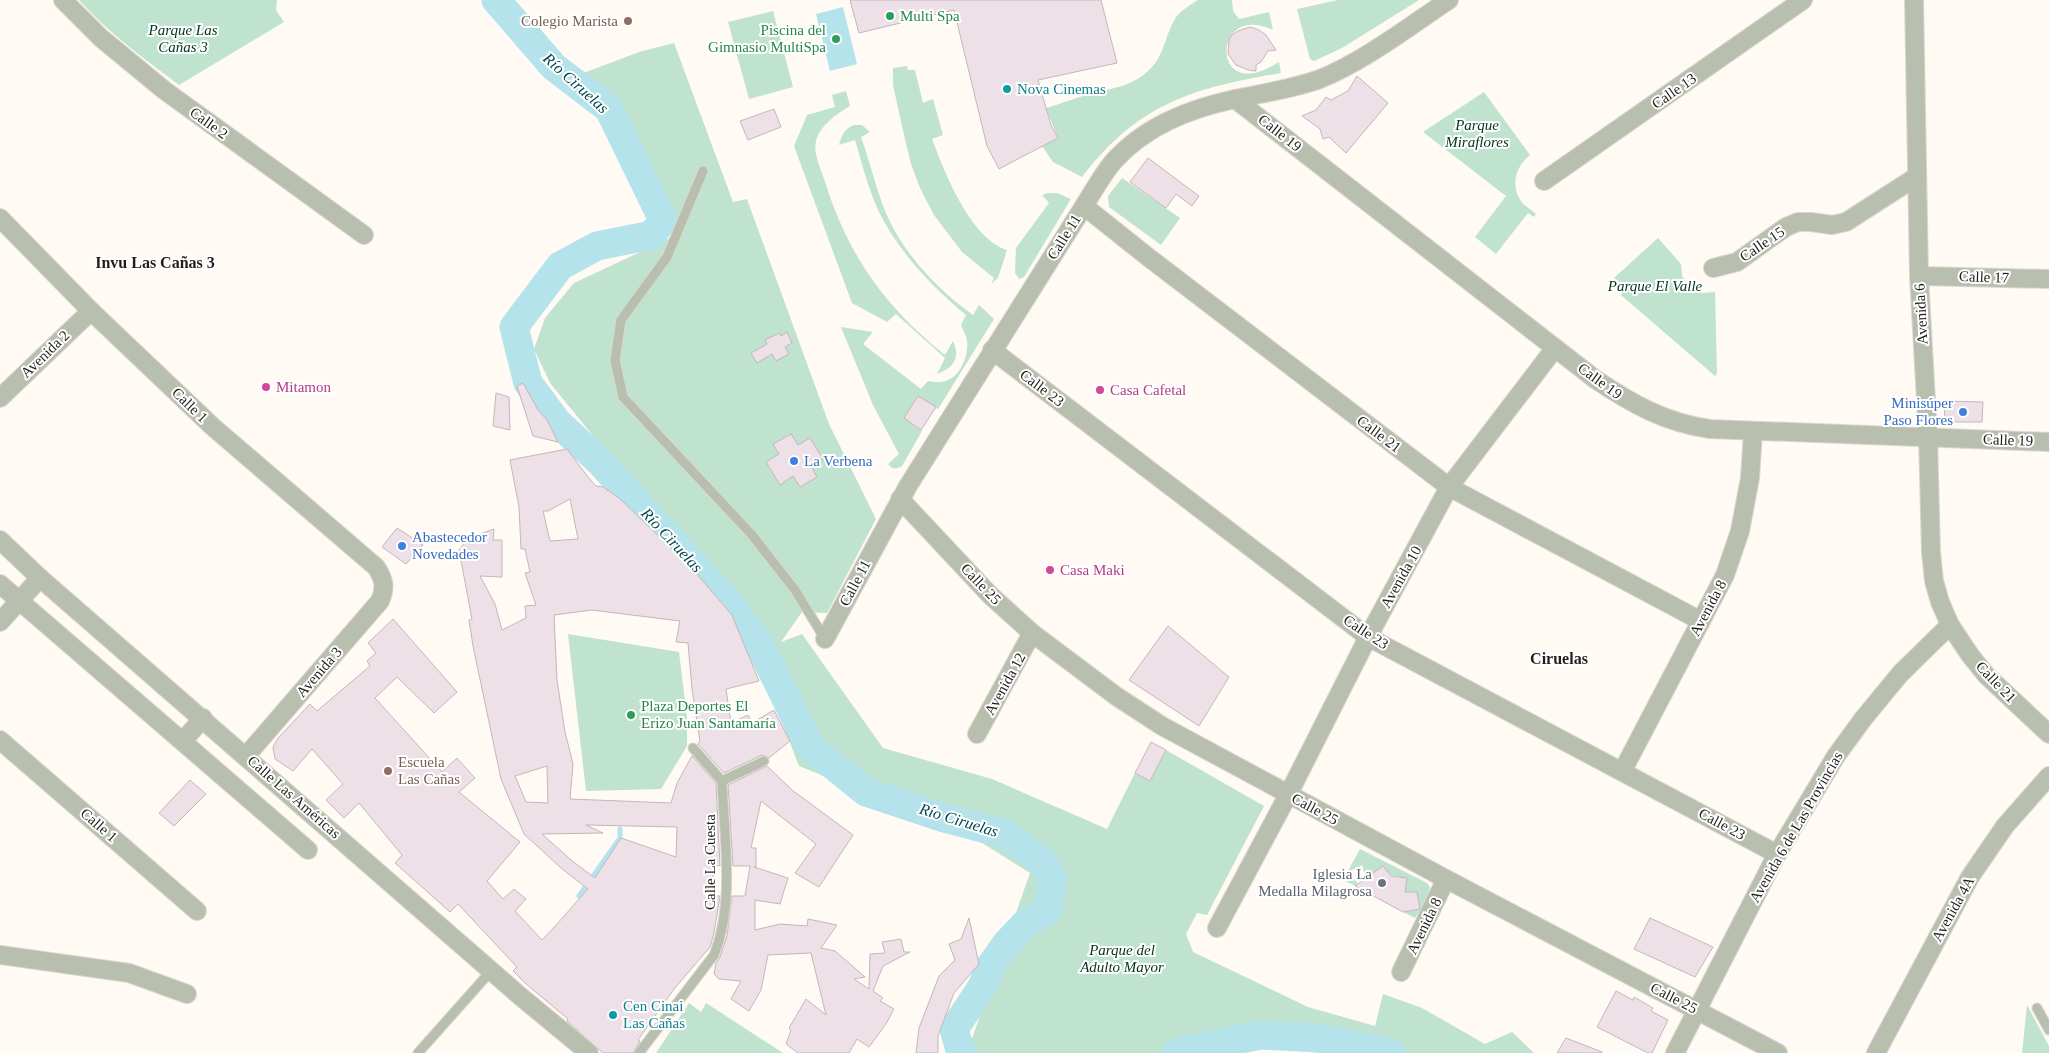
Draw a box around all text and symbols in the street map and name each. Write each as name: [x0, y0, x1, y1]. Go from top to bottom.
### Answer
place label: Multi Spa: [900, 8, 960, 24]
marker: Multi Spa: [884, 10, 896, 22]
place label: Colegio Marista: [521, 13, 618, 29]
marker: Colegio Marista: [622, 15, 634, 27]
park label: Parque Las Cañas 3: [147, 22, 218, 55]
place label: Piscina del Gimnasio MultiSpa: [708, 22, 826, 55]
marker: Piscina del Gimnasio MultiSpa: [830, 33, 842, 45]
water label: Río Ciruelas: [539, 49, 612, 117]
street label: Calle 13: [1649, 70, 1699, 112]
place label: Nova Cinemas: [1017, 81, 1106, 97]
marker: Nova Cinemas: [1001, 83, 1013, 95]
street label: Calle 2: [187, 104, 231, 142]
street label: Calle 19: [1255, 111, 1305, 155]
park label: Parque Miraflores: [1444, 117, 1509, 150]
street label: Calle 11: [1044, 212, 1084, 262]
street label: Calle 15: [1737, 223, 1787, 265]
district label: Invu Las Cañas 3: [95, 254, 215, 271]
street label: Calle 17: [1959, 268, 2010, 286]
park label: Parque El Valle: [1607, 278, 1703, 294]
street label: Avenida 6: [1911, 283, 1931, 345]
street label: Avenida 2: [18, 327, 72, 381]
street label: Calle 19: [1575, 360, 1625, 402]
street label: Calle 23: [1017, 366, 1067, 410]
place label: Mitamon: [276, 379, 331, 395]
marker: Mitamon: [260, 381, 272, 393]
place label: Casa Cafetal: [1110, 382, 1186, 398]
street label: Calle 1: [169, 384, 211, 426]
marker: Casa Cafetal: [1094, 384, 1106, 396]
place label: Minisúper Paso Flores: [1883, 395, 1953, 428]
marker: Minisúper Paso Flores: [1957, 406, 1969, 418]
street label: Calle 21: [1354, 412, 1404, 456]
street label: Calle 19: [1983, 431, 2033, 449]
place label: La Verbena: [804, 453, 873, 469]
marker: La Verbena: [788, 455, 800, 467]
water label: Río Ciruelas: [637, 504, 706, 576]
place label: Abastecedor Novedades: [412, 529, 487, 562]
marker: Abastecedor Novedades: [396, 540, 408, 552]
street label: Avenida 10: [1377, 543, 1425, 611]
street label: Calle 11: [836, 557, 874, 609]
street label: Calle 25: [958, 560, 1004, 608]
place label: Casa Maki: [1060, 562, 1125, 578]
marker: Casa Maki: [1044, 564, 1056, 576]
street label: Avenida 8: [1687, 577, 1729, 639]
street label: Calle 23: [1341, 612, 1391, 652]
street label: Avenida 3: [293, 644, 345, 700]
street label: Avenida 12: [981, 650, 1029, 718]
district label: Ciruelas: [1530, 650, 1588, 667]
street label: Calle 21: [1973, 658, 2019, 706]
place label: Plaza Deportes El Erizo Juan Santamaría: [641, 698, 776, 731]
marker: Plaza Deportes El Erizo Juan Santamaría: [625, 709, 637, 721]
street label: Avenida 6 de Las Provincias: [1746, 749, 1846, 905]
street label: Calle Las Américas: [244, 752, 344, 842]
place label: Escuela Las Cañas: [398, 754, 460, 787]
marker: Escuela Las Cañas: [382, 765, 394, 777]
street label: Calle 25: [1289, 790, 1341, 828]
water label: Río Ciruelas: [917, 800, 1000, 840]
street label: Calle 1: [78, 805, 120, 845]
street label: Calle 23: [1696, 805, 1748, 843]
street label: Calle La Cuesta: [702, 814, 718, 910]
place label: Iglesia La Medalla Milagrosa: [1258, 866, 1372, 899]
street label: Avenida 4A: [1929, 874, 1977, 944]
marker: Iglesia La Medalla Milagrosa: [1376, 877, 1388, 889]
street label: Avenida 8: [1403, 895, 1445, 957]
park label: Parque del Adulto Mayor: [1079, 942, 1164, 975]
street label: Calle 25: [1648, 979, 1700, 1017]
place label: Cen Cinai Las Cañas: [623, 998, 685, 1031]
marker: Cen Cinai Las Cañas: [607, 1009, 619, 1021]

